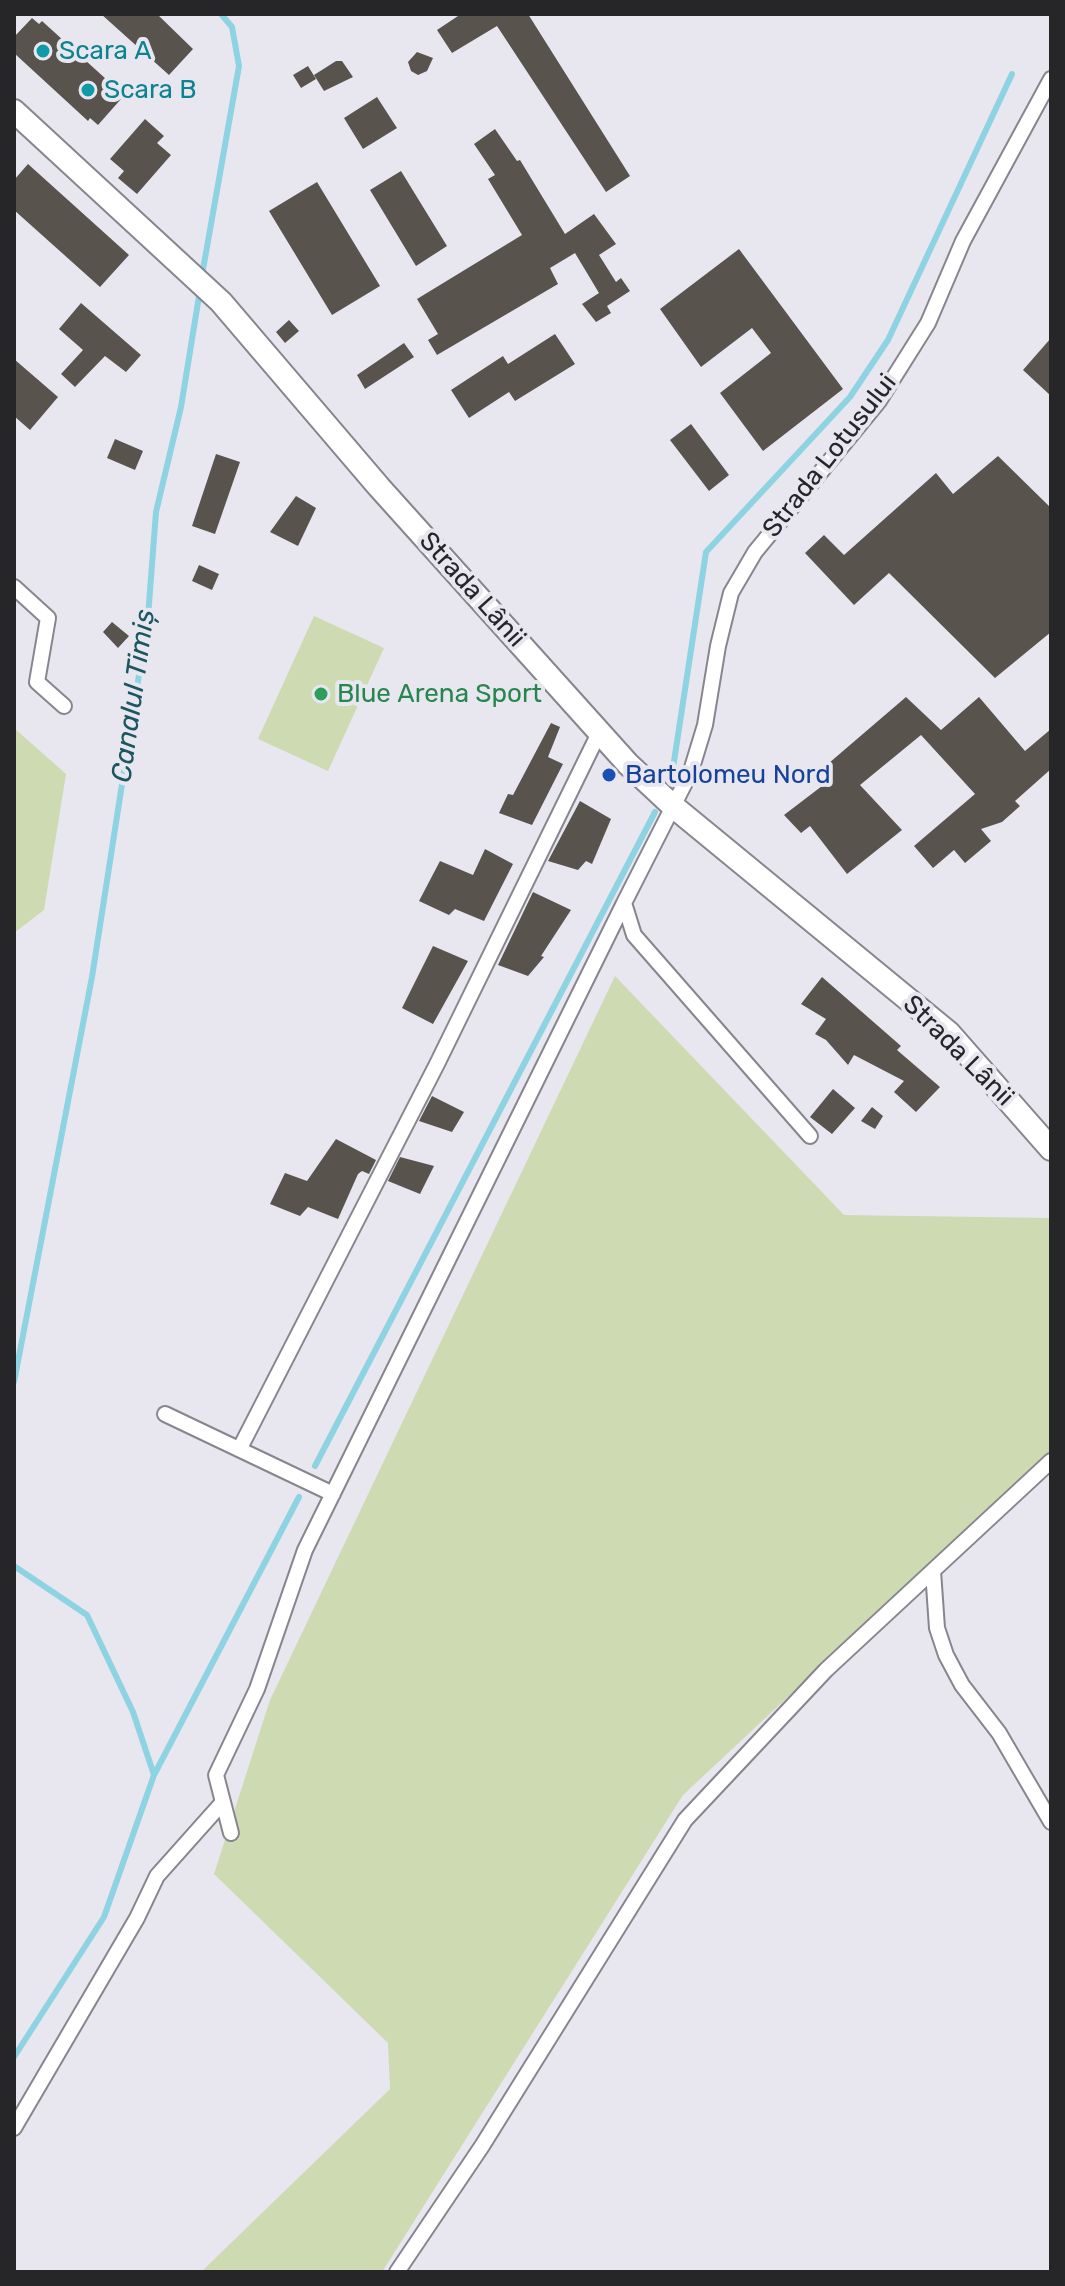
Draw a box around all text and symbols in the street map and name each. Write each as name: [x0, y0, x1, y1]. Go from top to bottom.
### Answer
place label: Scara A: [59, 35, 152, 67]
marker: Scara A: [34, 42, 52, 60]
place label: Scara B: [104, 74, 197, 106]
marker: Scara B: [79, 81, 97, 99]
street label: Strada Lotusului: [757, 368, 903, 544]
street label: Strada Lânii: [412, 526, 532, 654]
water label: Canalul Timiș: [105, 607, 163, 785]
place label: Blue Arena Sport: [337, 678, 542, 710]
marker: Blue Arena Sport: [312, 685, 330, 703]
place label: Bartolomeu Nord: [625, 759, 831, 791]
marker: Bartolomeu Nord: [600, 766, 618, 784]
street label: Strada Lânii: [896, 989, 1020, 1113]

